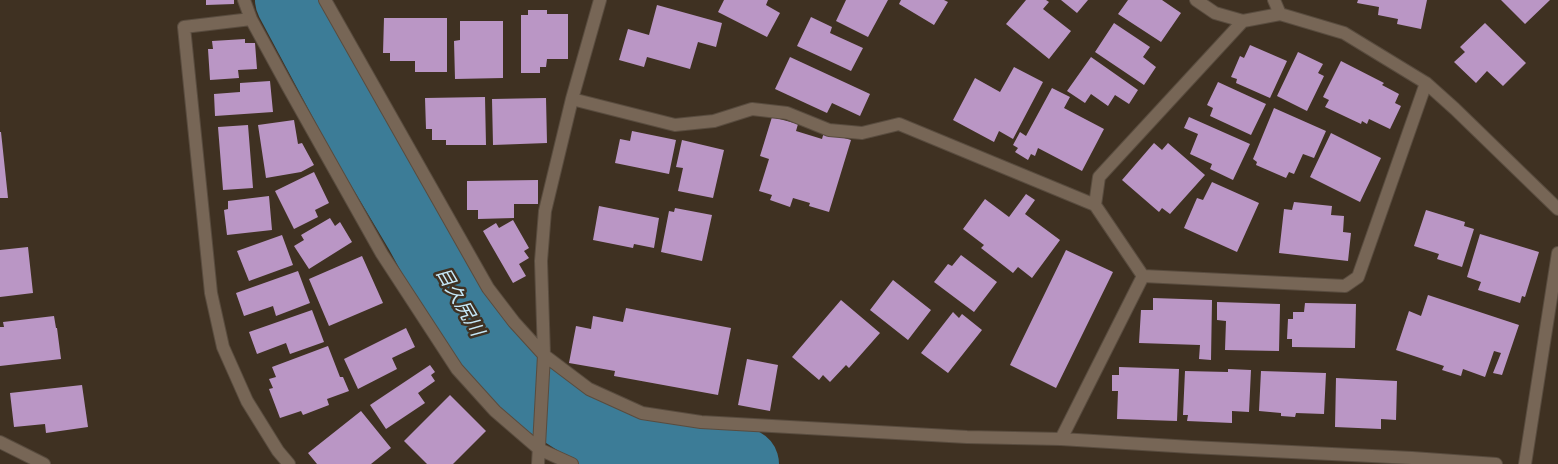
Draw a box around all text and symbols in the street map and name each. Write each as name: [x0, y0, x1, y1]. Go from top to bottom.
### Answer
water label: 目久尻川: [430, 263, 488, 341]

